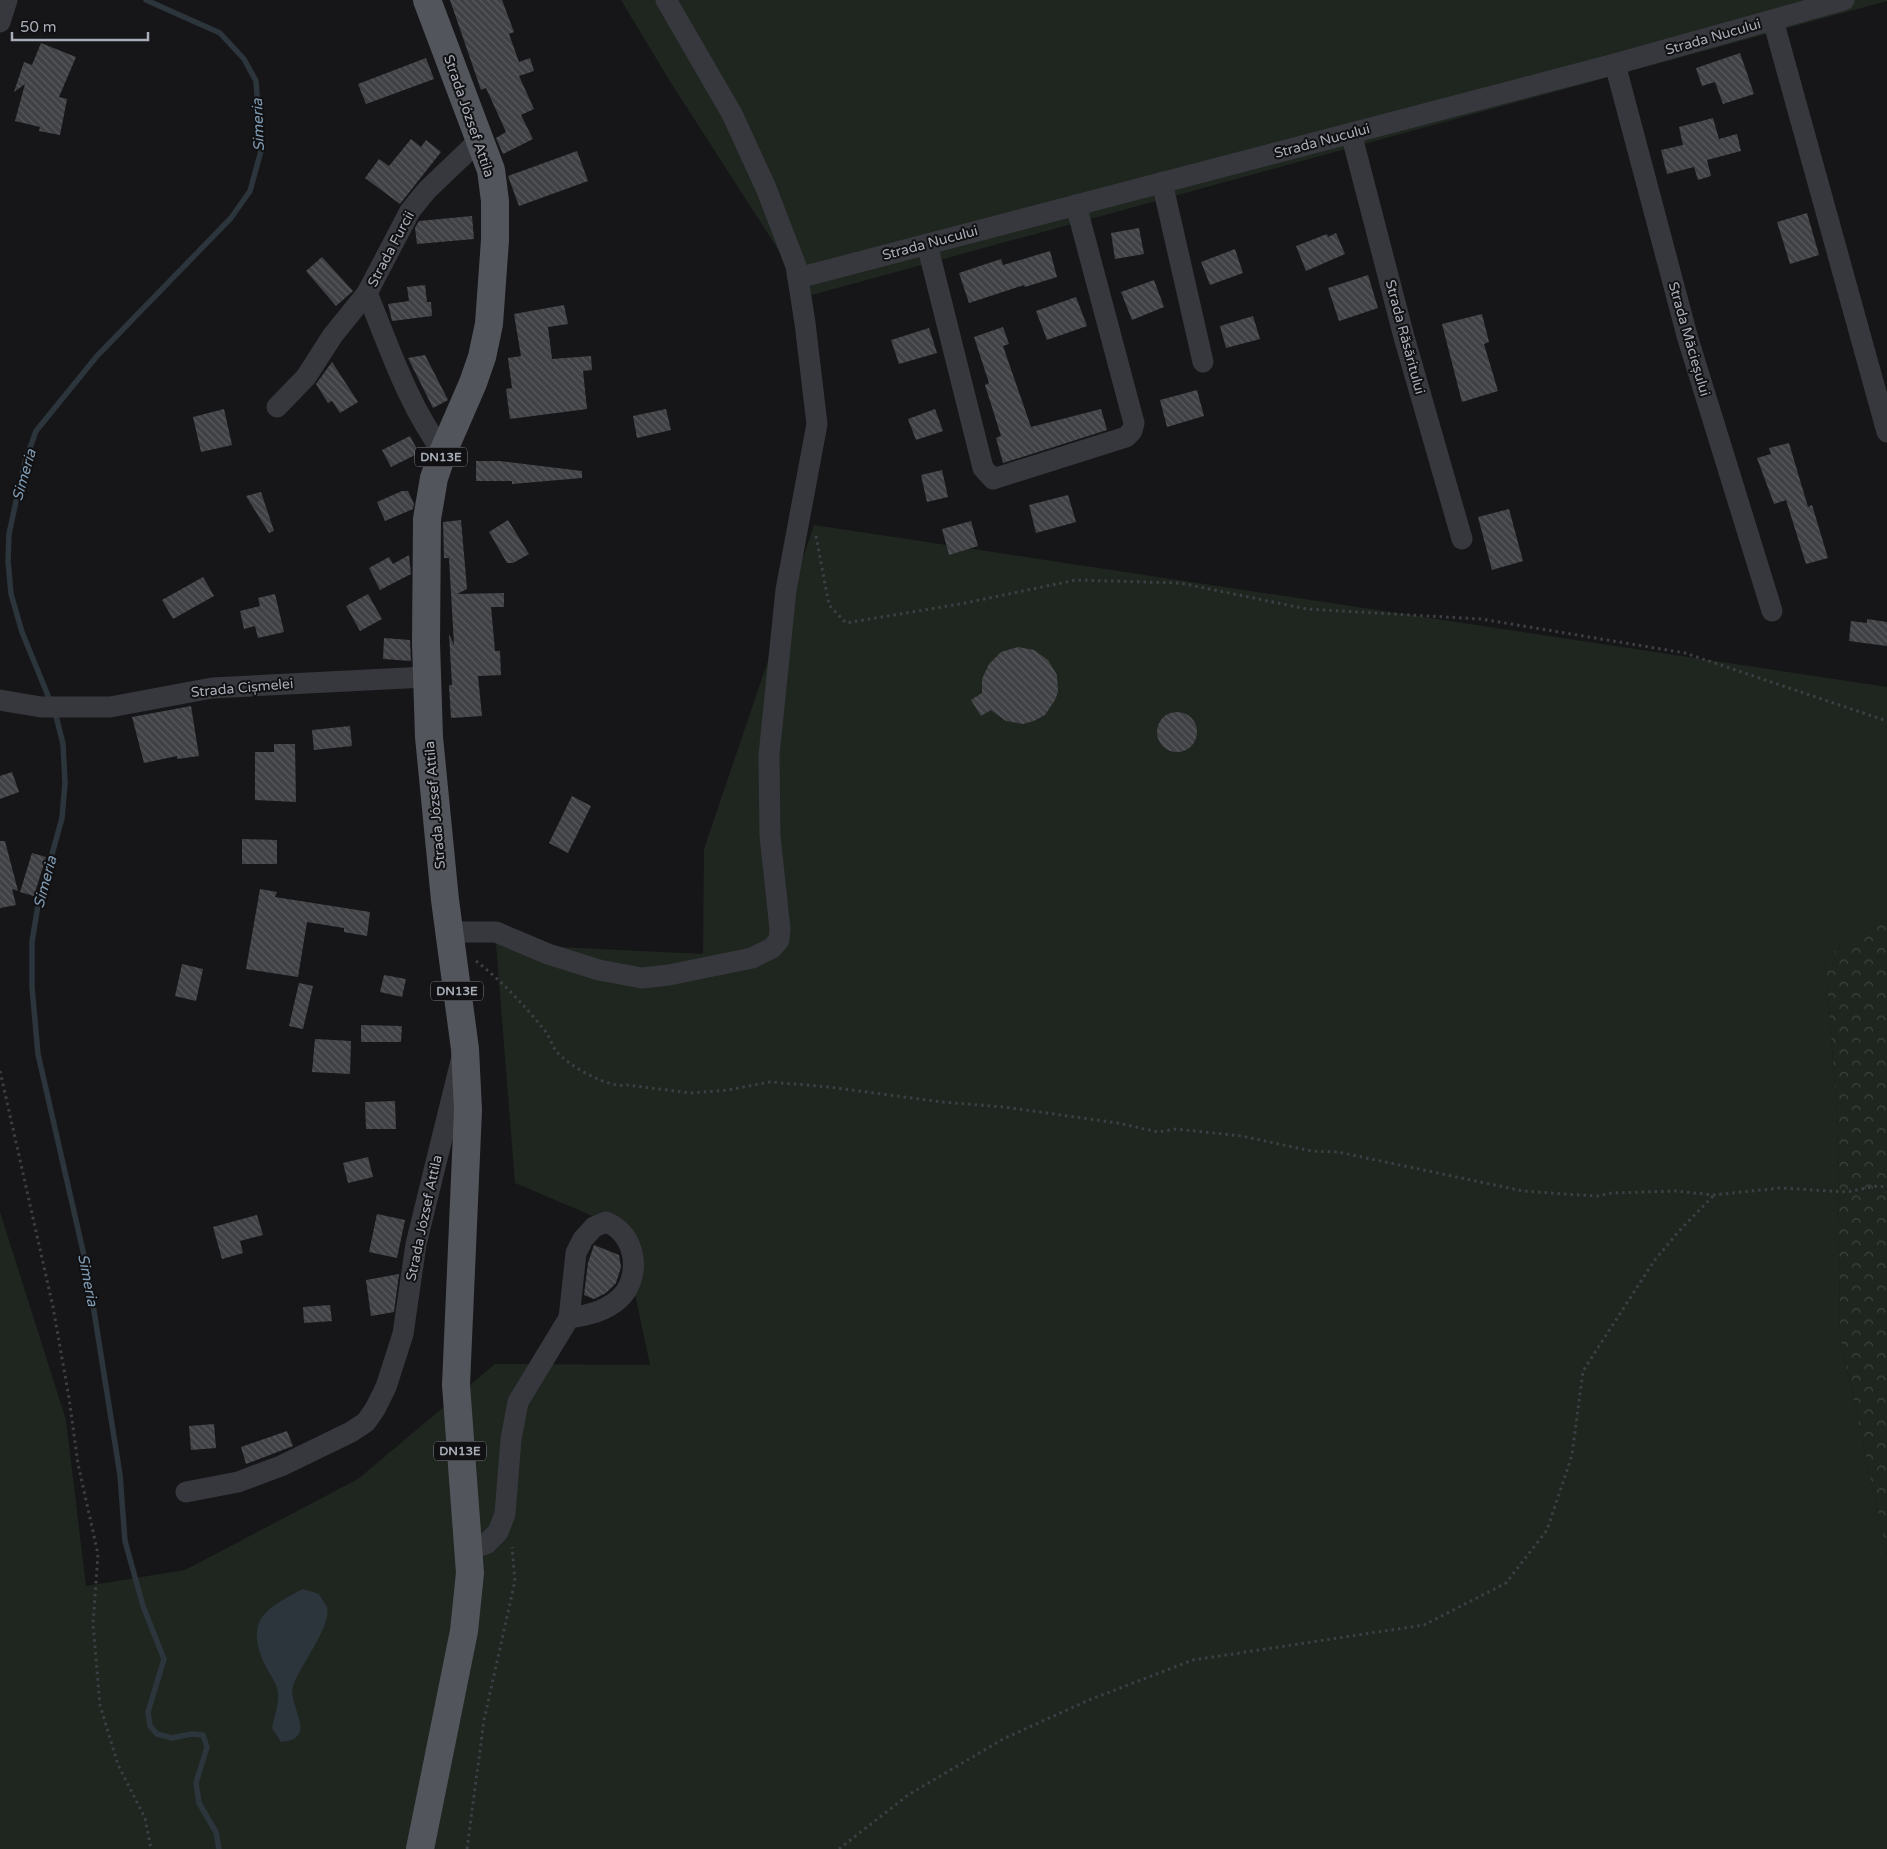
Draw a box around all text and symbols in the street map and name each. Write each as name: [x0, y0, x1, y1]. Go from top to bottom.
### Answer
scale bar: [12, 10, 149, 42]
street label: Strada Nucului: [1663, 15, 1763, 59]
text: 50 m: [20, 18, 57, 36]
street label: Strada József Attila: [440, 52, 498, 180]
water label: Simeria: [248, 98, 268, 152]
street label: Strada Nucului: [1272, 120, 1372, 162]
street label: Strada Furcii: [364, 208, 418, 290]
street label: Strada Nucului: [880, 222, 980, 264]
street label: Strada Răsăritului: [1382, 278, 1428, 396]
street label: Strada Măcieșului: [1665, 280, 1713, 398]
water label: Simeria: [8, 446, 40, 503]
road number: DN13E: [415, 448, 467, 467]
street label: Strada Cișmelei: [190, 675, 294, 701]
street label: Strada József Attila: [421, 740, 449, 870]
water label: Simeria: [29, 854, 61, 910]
road number: DN13E: [431, 981, 483, 1000]
street label: Strada József Attila: [402, 1153, 446, 1283]
water label: Simeria: [74, 1252, 102, 1308]
road number: DN13E: [434, 1442, 486, 1460]

